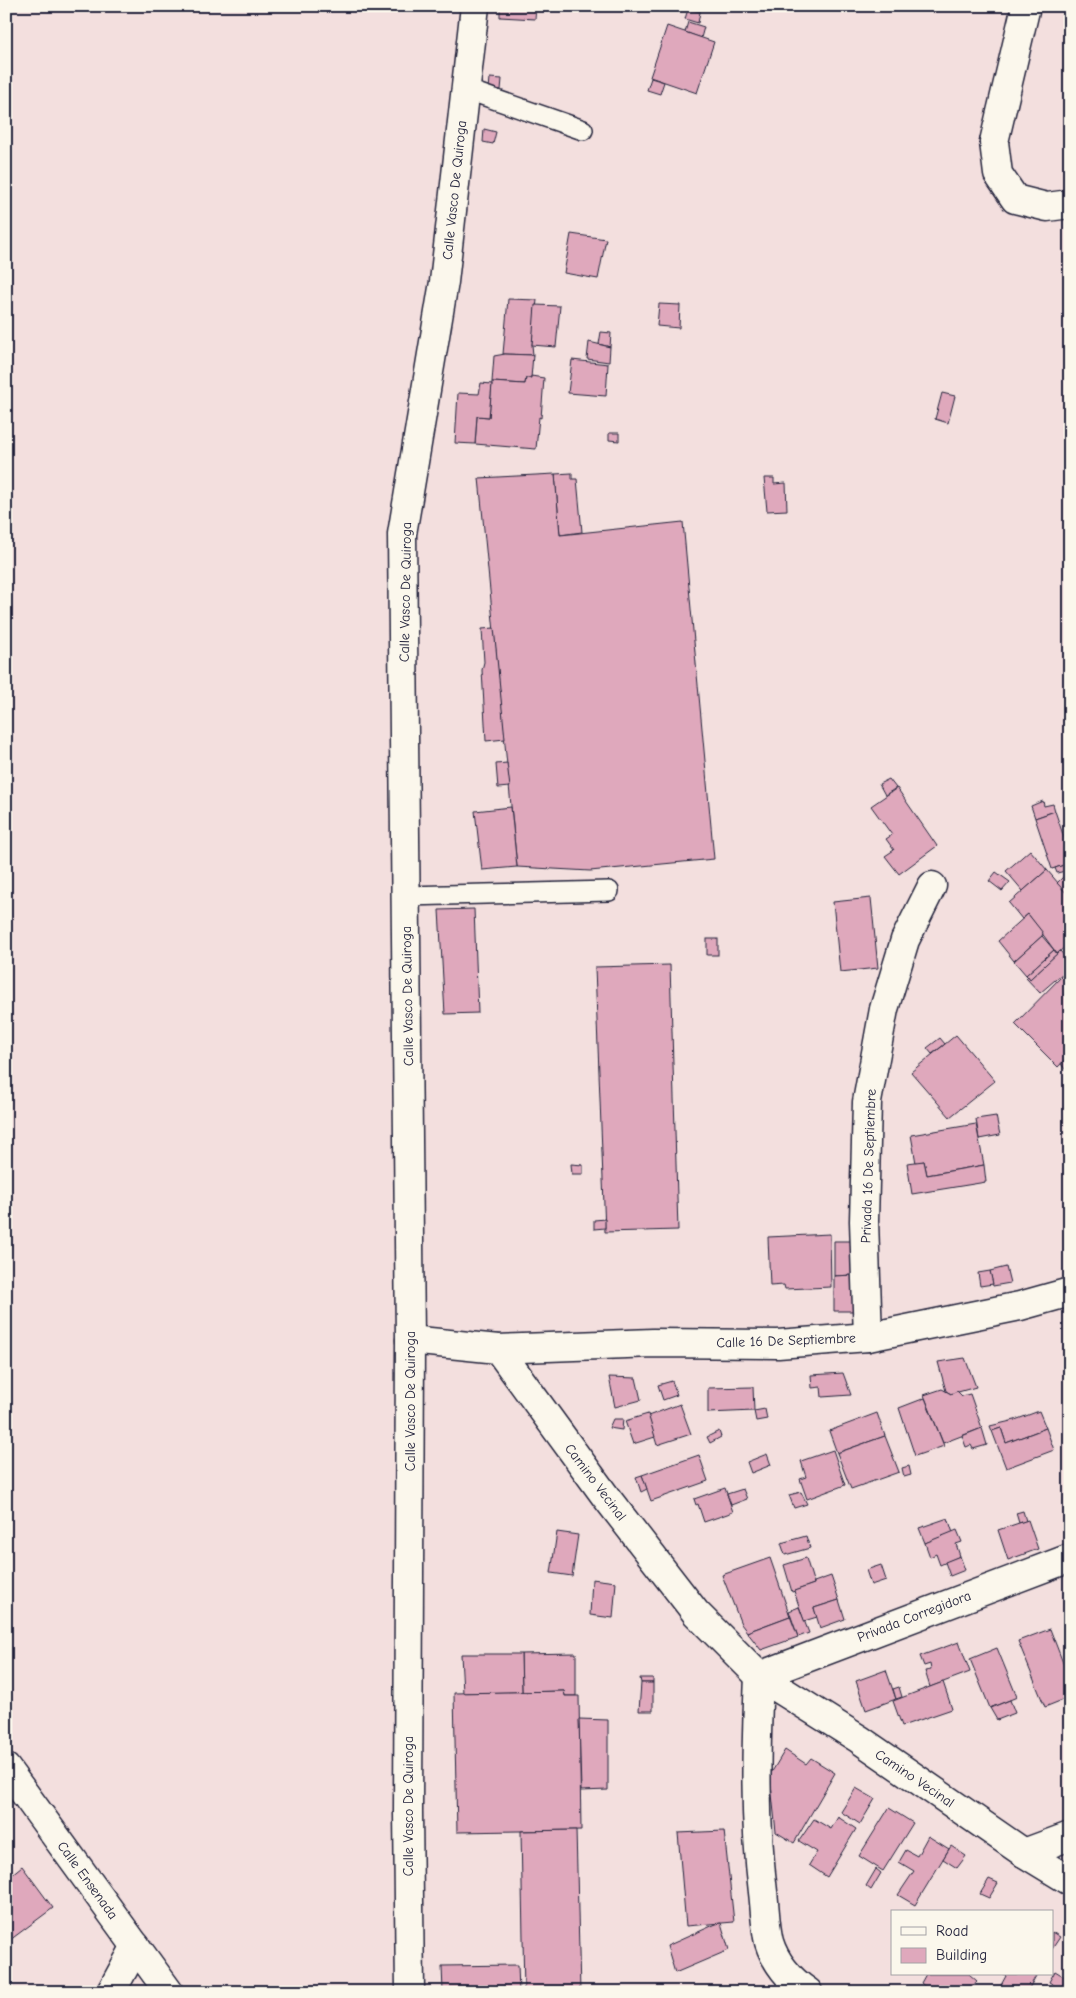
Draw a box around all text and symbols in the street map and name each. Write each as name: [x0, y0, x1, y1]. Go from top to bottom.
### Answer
street label: Calle Vasco De Quiroga: [439, 119, 470, 261]
street label: Calle Vasco De Quiroga: [396, 522, 415, 662]
street label: Calle Vasco De Quiroga: [398, 926, 417, 1066]
street label: Privada 16 De Septiembre: [857, 1088, 880, 1244]
street label: Calle 16 De Septiembre: [716, 1330, 856, 1351]
street label: Calle Vasco De Quiroga: [402, 1331, 419, 1471]
street label: Camino Vecinal: [561, 1440, 630, 1524]
street label: Privada Corregidora: [855, 1587, 973, 1646]
street label: Calle Vasco De Quiroga: [400, 1736, 417, 1876]
street label: Camino Vecinal: [872, 1746, 958, 1811]
street label: Calle Ensenada: [54, 1838, 122, 1923]
legend: [891, 1910, 1054, 1976]
text: Road: [936, 1922, 968, 1940]
text: Building: [936, 1946, 987, 1964]

